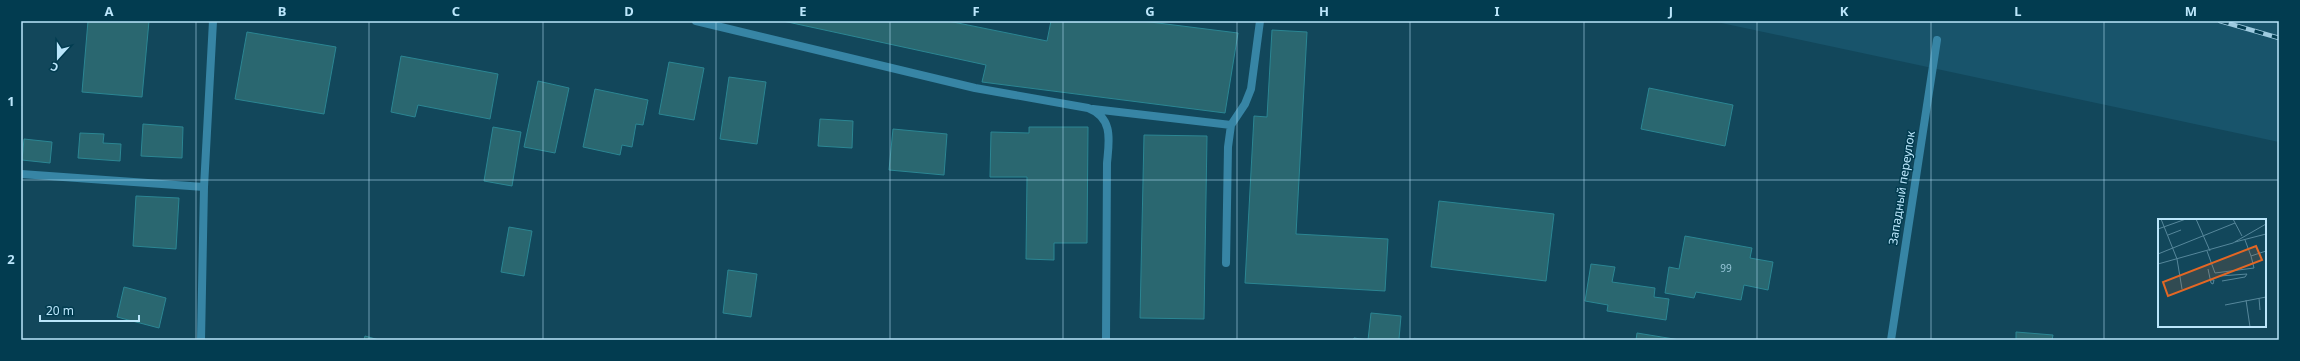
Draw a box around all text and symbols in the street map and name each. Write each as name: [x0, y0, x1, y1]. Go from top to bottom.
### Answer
text: A: [105, 2, 114, 20]
text: B: [278, 2, 286, 20]
text: C: [452, 2, 460, 20]
text: D: [624, 2, 634, 20]
text: E: [799, 2, 807, 20]
text: F: [972, 2, 980, 20]
text: G: [1145, 2, 1155, 20]
text: H: [1319, 2, 1329, 20]
text: I: [1494, 2, 1500, 20]
text: J: [1668, 2, 1673, 20]
text: K: [1840, 2, 1849, 20]
text: L: [2014, 2, 2022, 20]
text: M: [2185, 2, 2197, 20]
north arrow: [38, 38, 78, 78]
text: С: [48, 60, 60, 76]
text: 1: [7, 92, 15, 110]
street label: Западный переулок: [1884, 129, 1919, 246]
inset map: [2158, 219, 2266, 327]
text: 2: [7, 250, 15, 268]
house number: 99: [1720, 261, 1732, 275]
scale bar: [40, 297, 139, 323]
text: 20 m: [46, 302, 74, 319]

